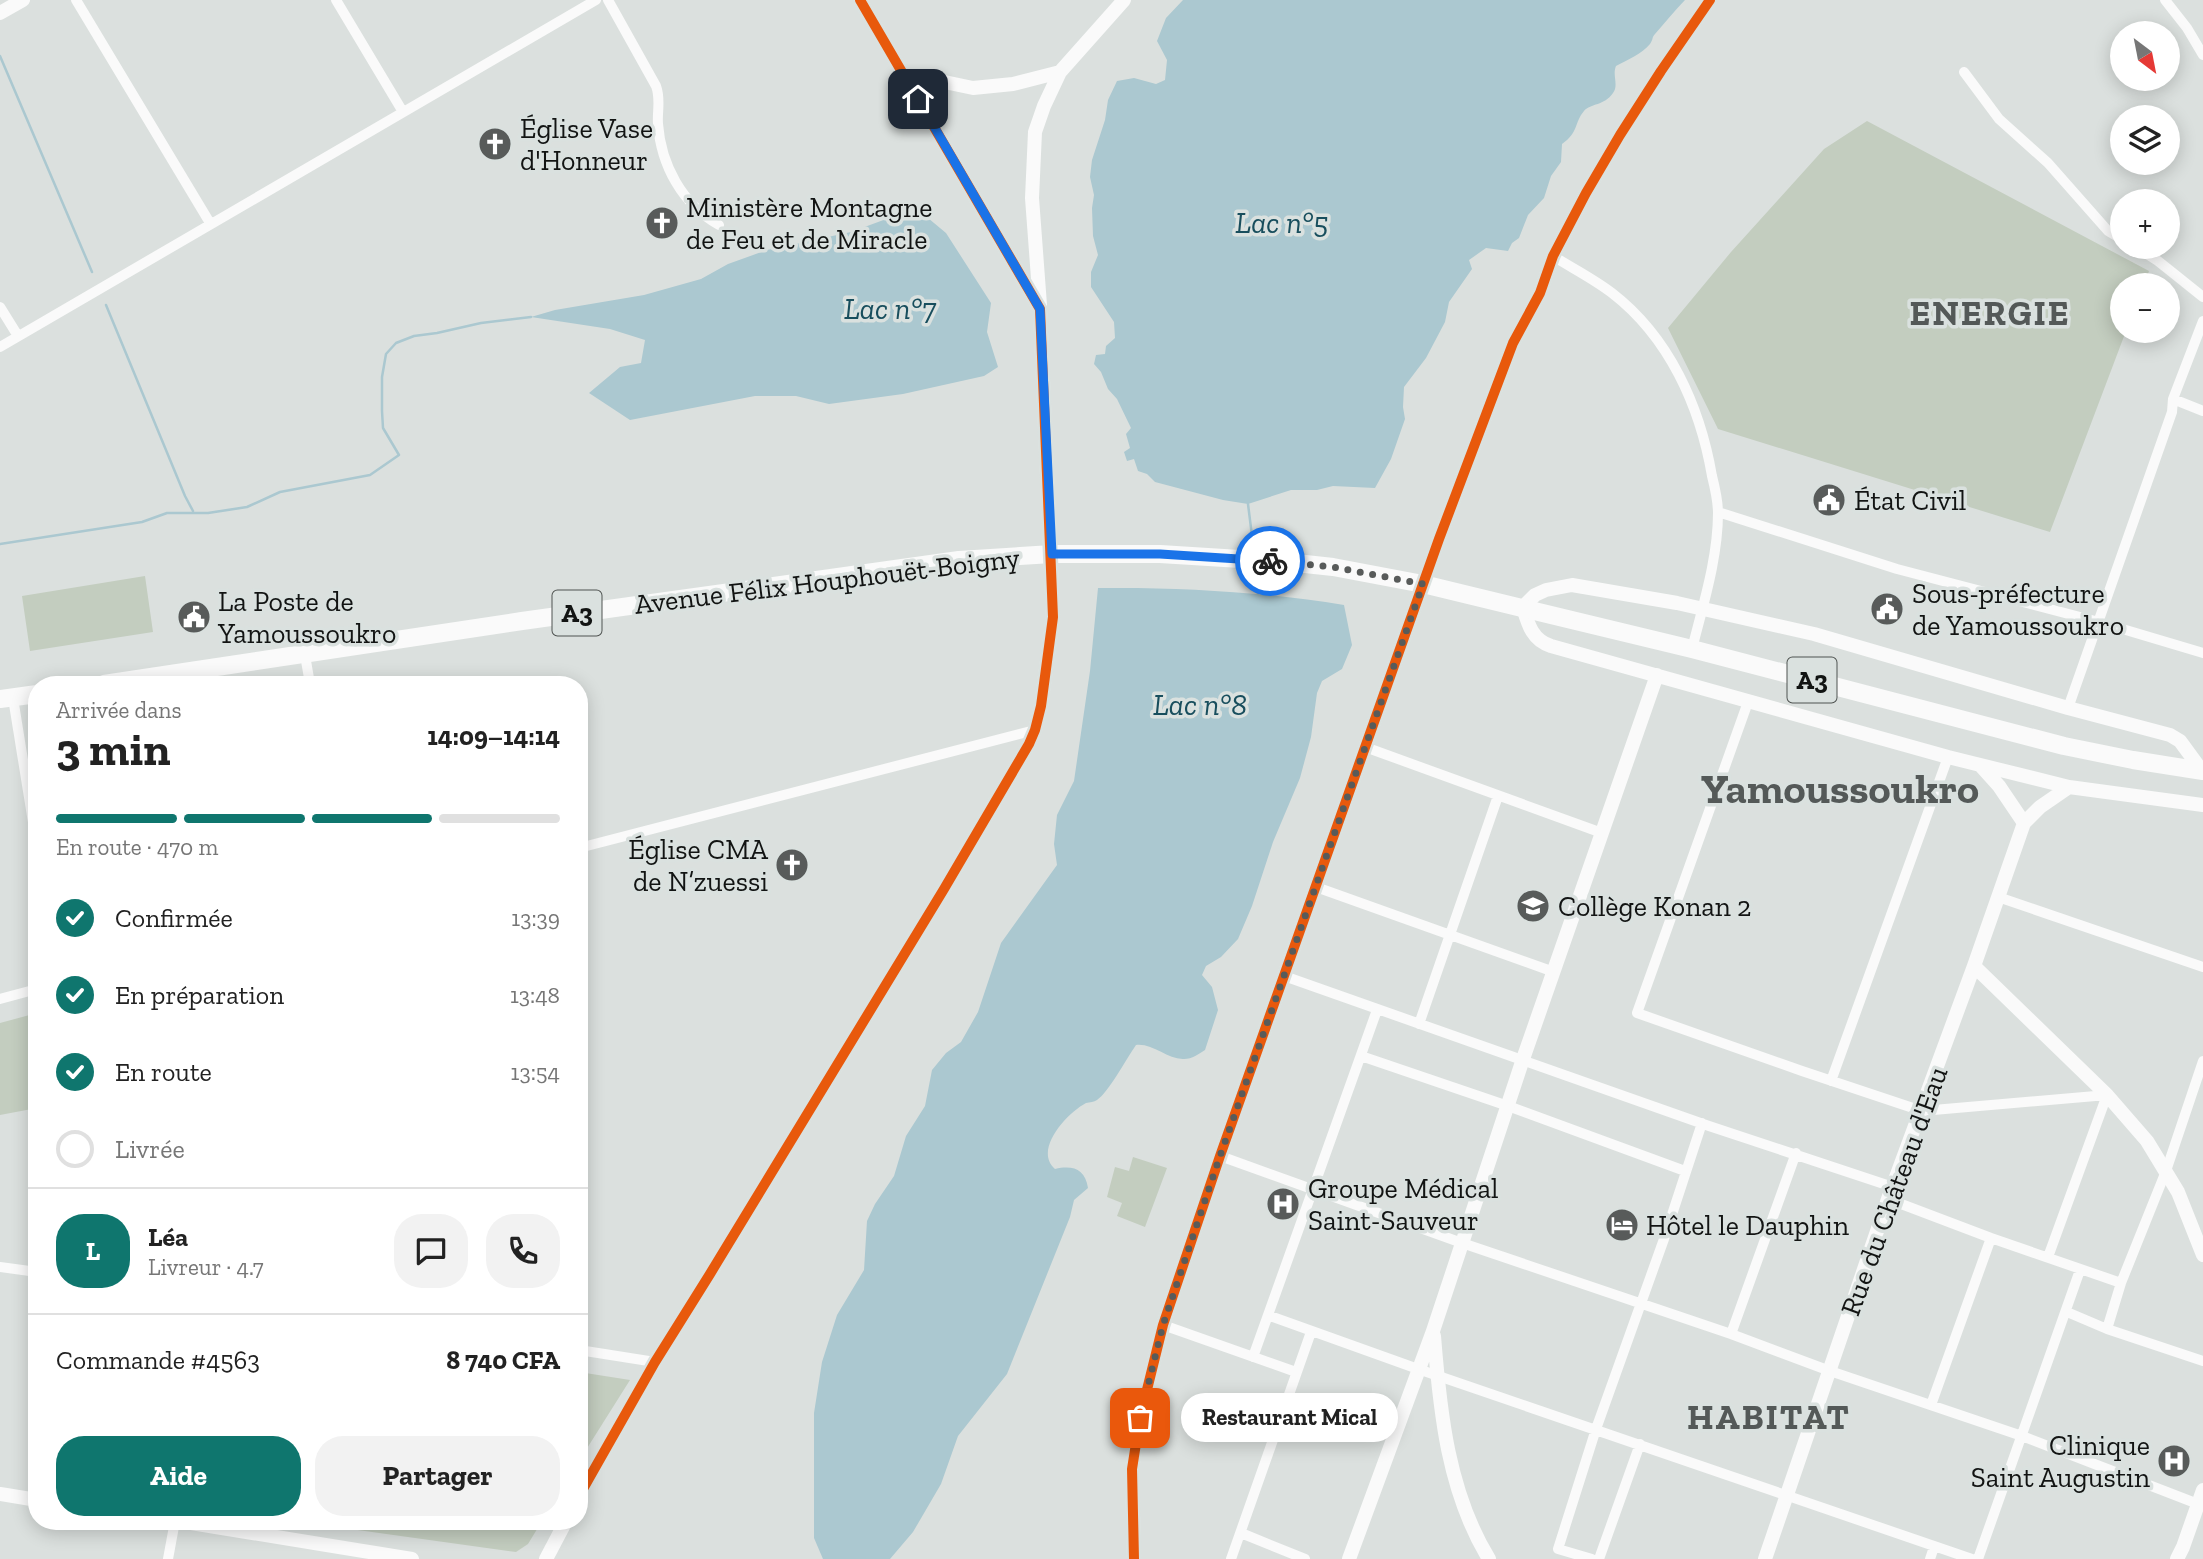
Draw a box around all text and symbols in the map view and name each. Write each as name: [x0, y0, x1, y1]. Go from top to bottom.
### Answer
north arrow: [2110, 21, 2180, 91]
map controls: [2110, 21, 2180, 343]
pin: [888, 69, 948, 129]
icon: home: [899, 80, 937, 118]
button: layers: [2110, 105, 2180, 175]
place label: Église Vase d'Honneur: [520, 112, 653, 177]
church icon: Église Vase d'Honneur: [476, 125, 514, 163]
button: +: [2110, 189, 2180, 259]
place label: Ministère Montagne de Feu et de Miracle: [686, 191, 932, 256]
church icon: Ministère Montagne de Feu et de Miracle: [643, 204, 681, 242]
water label: Lac n°5: [1235, 205, 1329, 241]
button: −: [2110, 273, 2180, 343]
water label: Lac n°7: [844, 291, 937, 327]
district label: ENERGIE: [1909, 292, 2071, 334]
public building icon: État Civil: [1810, 481, 1848, 519]
place label: État Civil: [1854, 484, 1966, 517]
courier: [1235, 526, 1305, 596]
street label: Avenue Félix Houphouët-Boigny: [633, 541, 1022, 621]
icon: bike: [1251, 542, 1289, 580]
place label: Sous-préfecture de Yamoussoukro: [1912, 577, 2124, 642]
place label: La Poste de Yamoussoukro: [217, 585, 396, 650]
road number: A3: [552, 590, 602, 636]
public building icon: Sous-préfecture de Yamoussoukro: [1868, 590, 1906, 628]
public building icon: La Poste de Yamoussoukro: [175, 598, 213, 636]
road number: A3: [1787, 658, 1836, 702]
water label: Lac n°8: [1153, 687, 1247, 723]
text: Arrivée dans: [56, 696, 182, 724]
text: 14:09–14:14: [427, 720, 560, 752]
text: 3 min: [56, 722, 170, 777]
district label: Yamoussoukro: [1701, 763, 1979, 814]
text: En route · 470 m: [56, 833, 218, 861]
place label: Église CMA de N’zuessi: [628, 833, 769, 898]
church icon: Église CMA de N’zuessi: [773, 846, 811, 884]
school or university icon: Collège Konan 2: [1514, 887, 1552, 925]
place label: Collège Konan 2: [1558, 890, 1752, 923]
icon: check: [56, 899, 94, 937]
text: Confirmée: [115, 902, 233, 934]
text: 13:39: [511, 904, 560, 932]
icon: check: [56, 976, 94, 1014]
text: En préparation: [115, 979, 284, 1011]
text: 13:48: [510, 981, 560, 1009]
icon: check: [56, 1053, 94, 1091]
text: En route: [115, 1056, 212, 1088]
text: 13:54: [511, 1058, 560, 1086]
street label: Rue du Château d'Eau: [1834, 1062, 1955, 1320]
text: Livrée: [115, 1133, 185, 1165]
place label: Groupe Médical Saint-Sauveur: [1308, 1172, 1498, 1237]
hospital icon: Groupe Médical Saint-Sauveur: [1264, 1185, 1302, 1223]
hotel icon: Hôtel le Dauphin: [1603, 1206, 1641, 1244]
place label: Hôtel le Dauphin: [1646, 1209, 1849, 1242]
button: chat: [394, 1214, 468, 1288]
button: phone: [486, 1214, 560, 1288]
text: Léa: [148, 1221, 188, 1253]
text: L: [86, 1235, 100, 1267]
text: Livreur · 4.7: [148, 1253, 263, 1281]
text: Commande #4563: [56, 1344, 260, 1376]
text: 8 740 CFA: [446, 1344, 560, 1376]
pin: [1110, 1388, 1170, 1448]
callout: Restaurant Mical: [1182, 1394, 1399, 1442]
district label: HABITAT: [1687, 1396, 1851, 1438]
icon: bag: [1121, 1399, 1159, 1437]
text: Restaurant Mical: [1202, 1403, 1377, 1431]
place label: Clinique Saint Augustin: [1971, 1429, 2150, 1494]
button: Aide: [56, 1436, 301, 1516]
button: Partager: [315, 1436, 560, 1516]
hospital icon: Clinique Saint Augustin: [2155, 1442, 2193, 1480]

